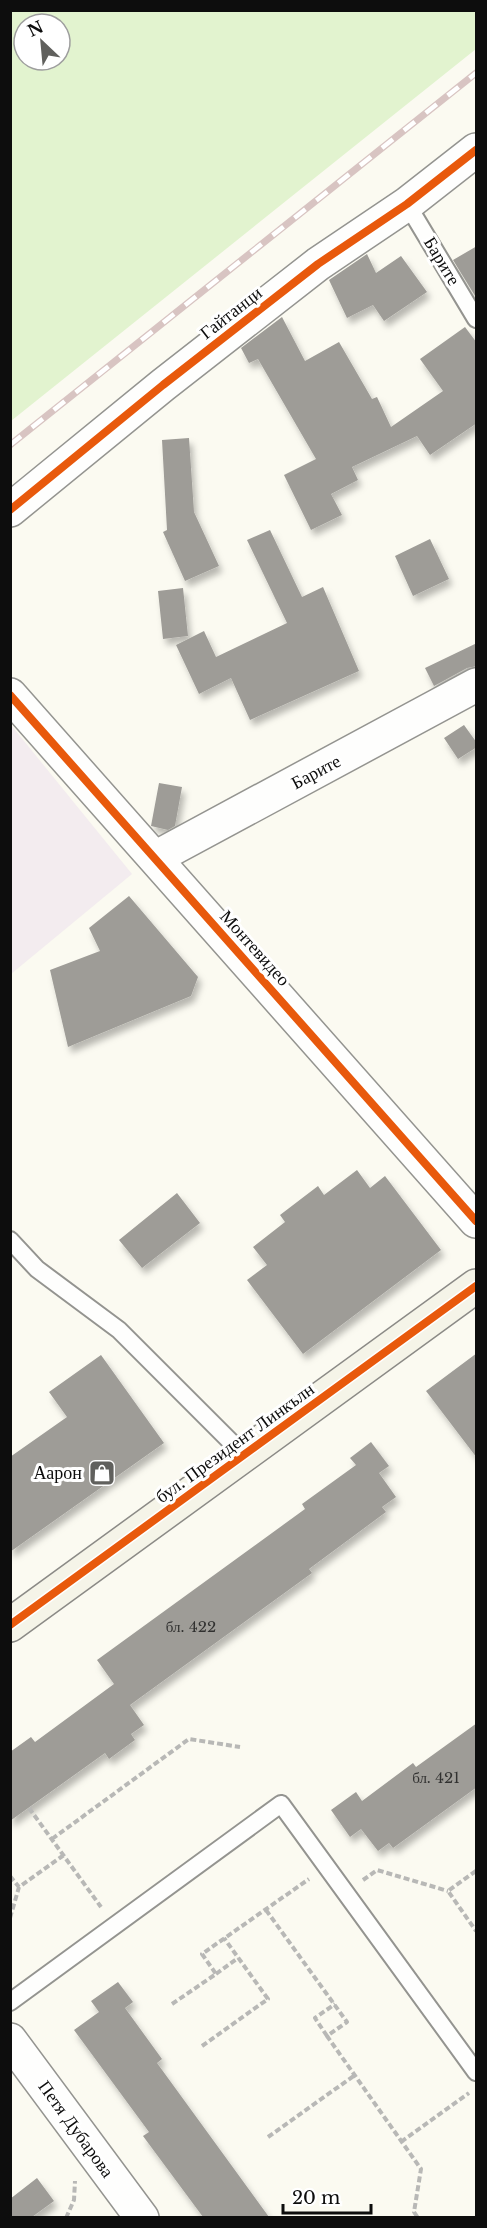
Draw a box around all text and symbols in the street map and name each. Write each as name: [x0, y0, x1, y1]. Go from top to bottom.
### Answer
north arrow: [12, 12, 72, 72]
text: N: [24, 16, 47, 41]
street label: Барите: [419, 233, 465, 289]
street label: Гайтанци: [196, 282, 267, 344]
street label: Барите: [288, 750, 344, 794]
street label: Монтевидео: [215, 906, 295, 990]
street label: бул. Президент Линкълн: [151, 1378, 319, 1508]
shop icon: Аарон: [87, 1458, 117, 1488]
place label: Аарон: [34, 1462, 82, 1484]
house number: бл. 422: [166, 1617, 216, 1636]
house number: бл. 421: [412, 1768, 460, 1787]
street label: Петя Дубарова: [33, 2076, 119, 2182]
scale bar: [283, 2177, 372, 2215]
text: 20 m: [292, 2187, 340, 2209]

